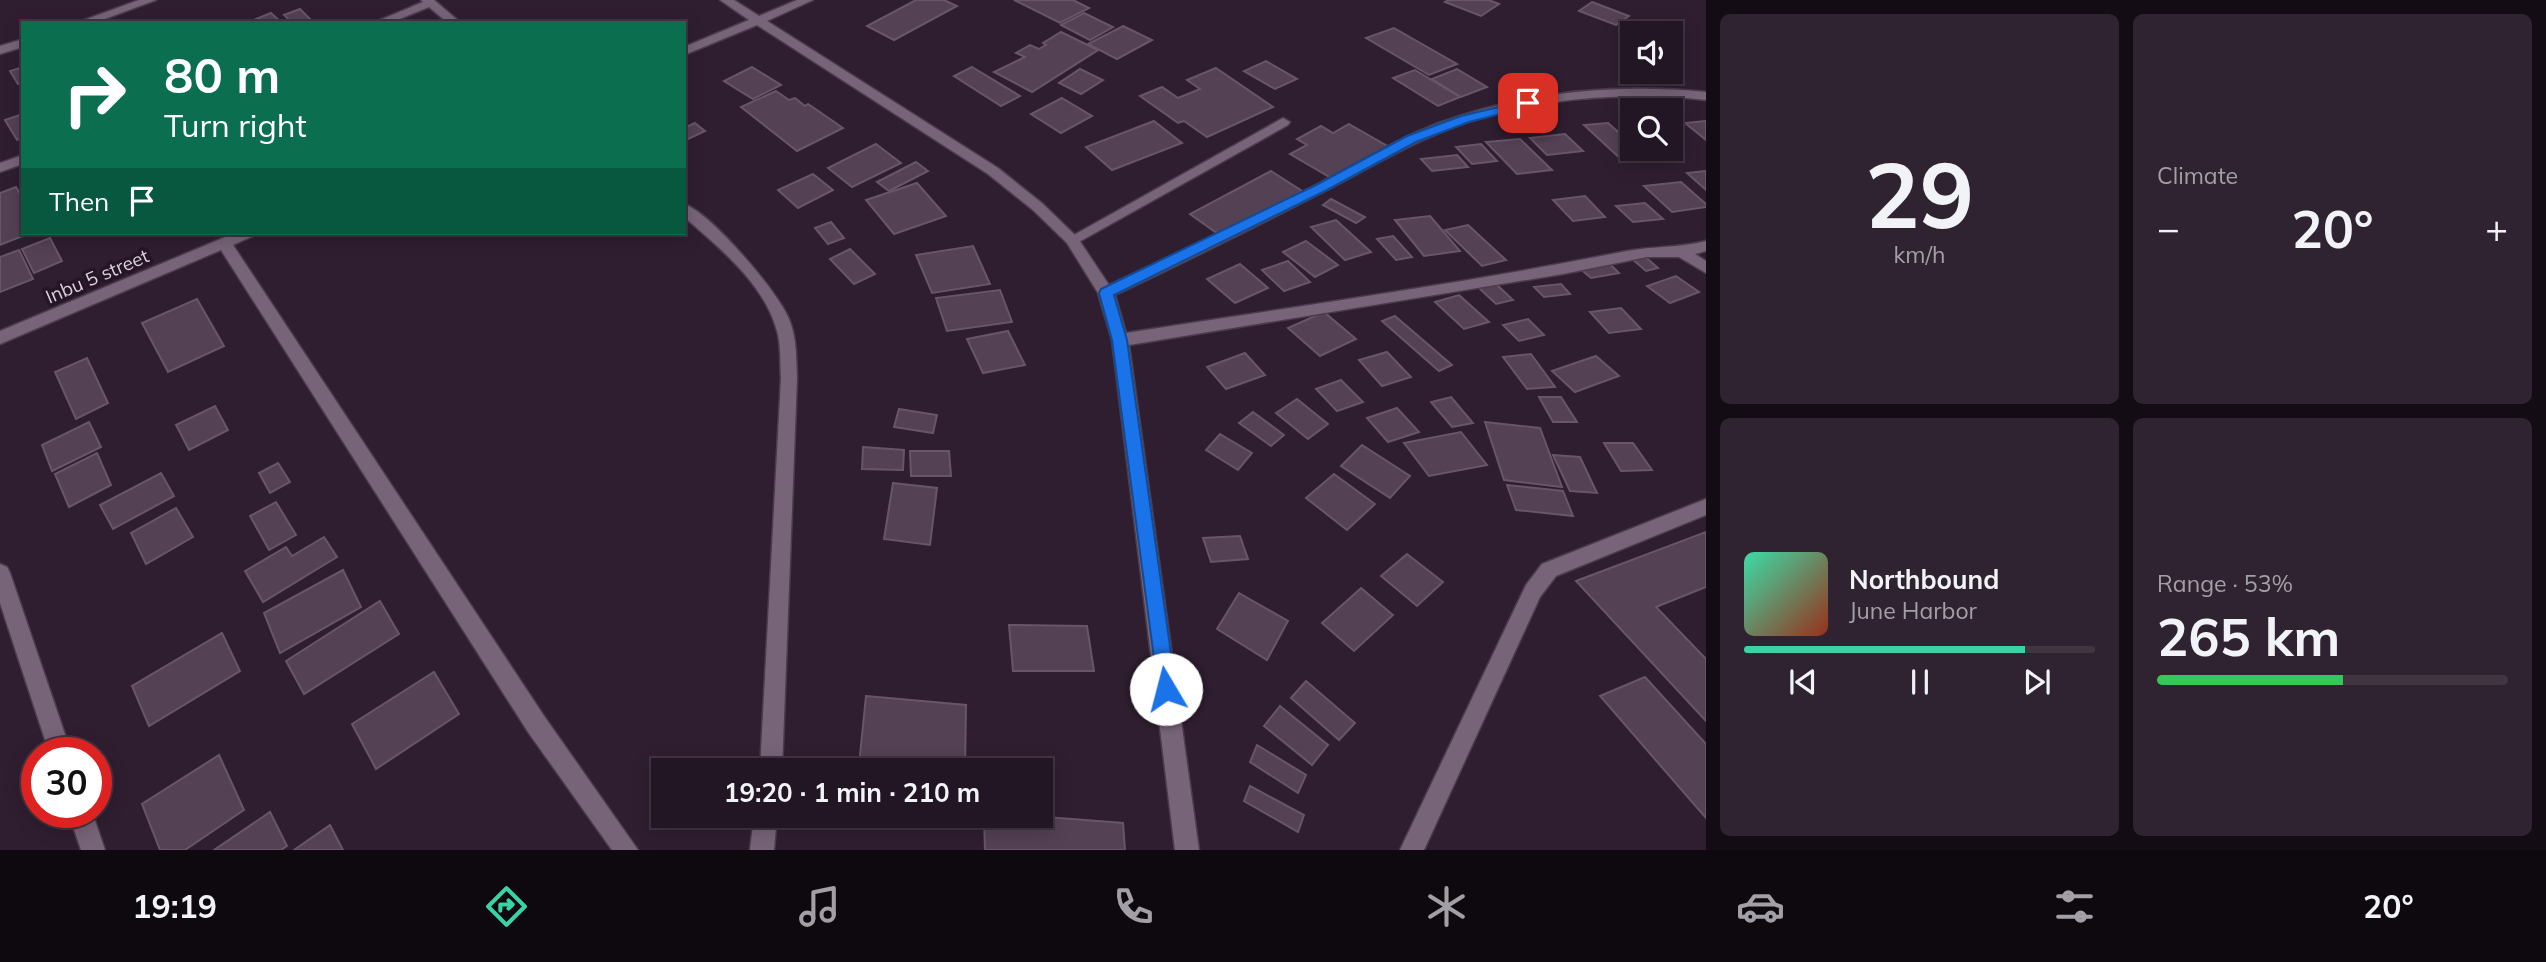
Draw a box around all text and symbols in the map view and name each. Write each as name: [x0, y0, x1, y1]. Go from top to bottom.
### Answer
map controls: [1620, 21, 1683, 161]
button: sound: [1620, 21, 1683, 84]
text: 80 m: [164, 44, 280, 105]
icon: right: [49, 49, 140, 140]
pin: [1498, 73, 1558, 133]
icon: arrive: [1509, 84, 1547, 122]
button: search: [1620, 98, 1683, 161]
text: Turn right: [164, 105, 307, 145]
text: 29: [1865, 137, 1974, 251]
text: Climate: [2157, 161, 2238, 190]
icon: arrive: [123, 182, 161, 220]
text: Then: [49, 185, 109, 218]
text: 20°: [2291, 196, 2374, 261]
text: −: [2157, 204, 2180, 252]
text: +: [2485, 204, 2508, 252]
text: km/h: [1893, 240, 1946, 269]
street label: Inbu 5 street: [42, 243, 153, 308]
text: Northbound: [1849, 563, 1999, 596]
text: Range · 53%: [2157, 569, 2293, 598]
text: June Harbor: [1849, 596, 1977, 625]
text: 265 km: [2157, 604, 2340, 669]
position arrow: [1129, 652, 1203, 726]
icon: previous: [1784, 663, 1822, 701]
icon: pause: [1901, 663, 1939, 701]
icon: next: [2018, 663, 2056, 701]
speed limit sign: 30: [21, 737, 112, 828]
text: 19:20 · 1 min · 210 m: [724, 776, 980, 809]
icon: directions: [482, 882, 531, 931]
icon: music: [795, 882, 844, 931]
icon: phone: [1109, 882, 1158, 931]
icon: climate: [1422, 882, 1471, 931]
icon: car: [1736, 882, 1785, 931]
icon: filters: [2050, 882, 2099, 931]
text: 19:19: [132, 886, 217, 926]
text: 20°: [2363, 886, 2414, 926]

